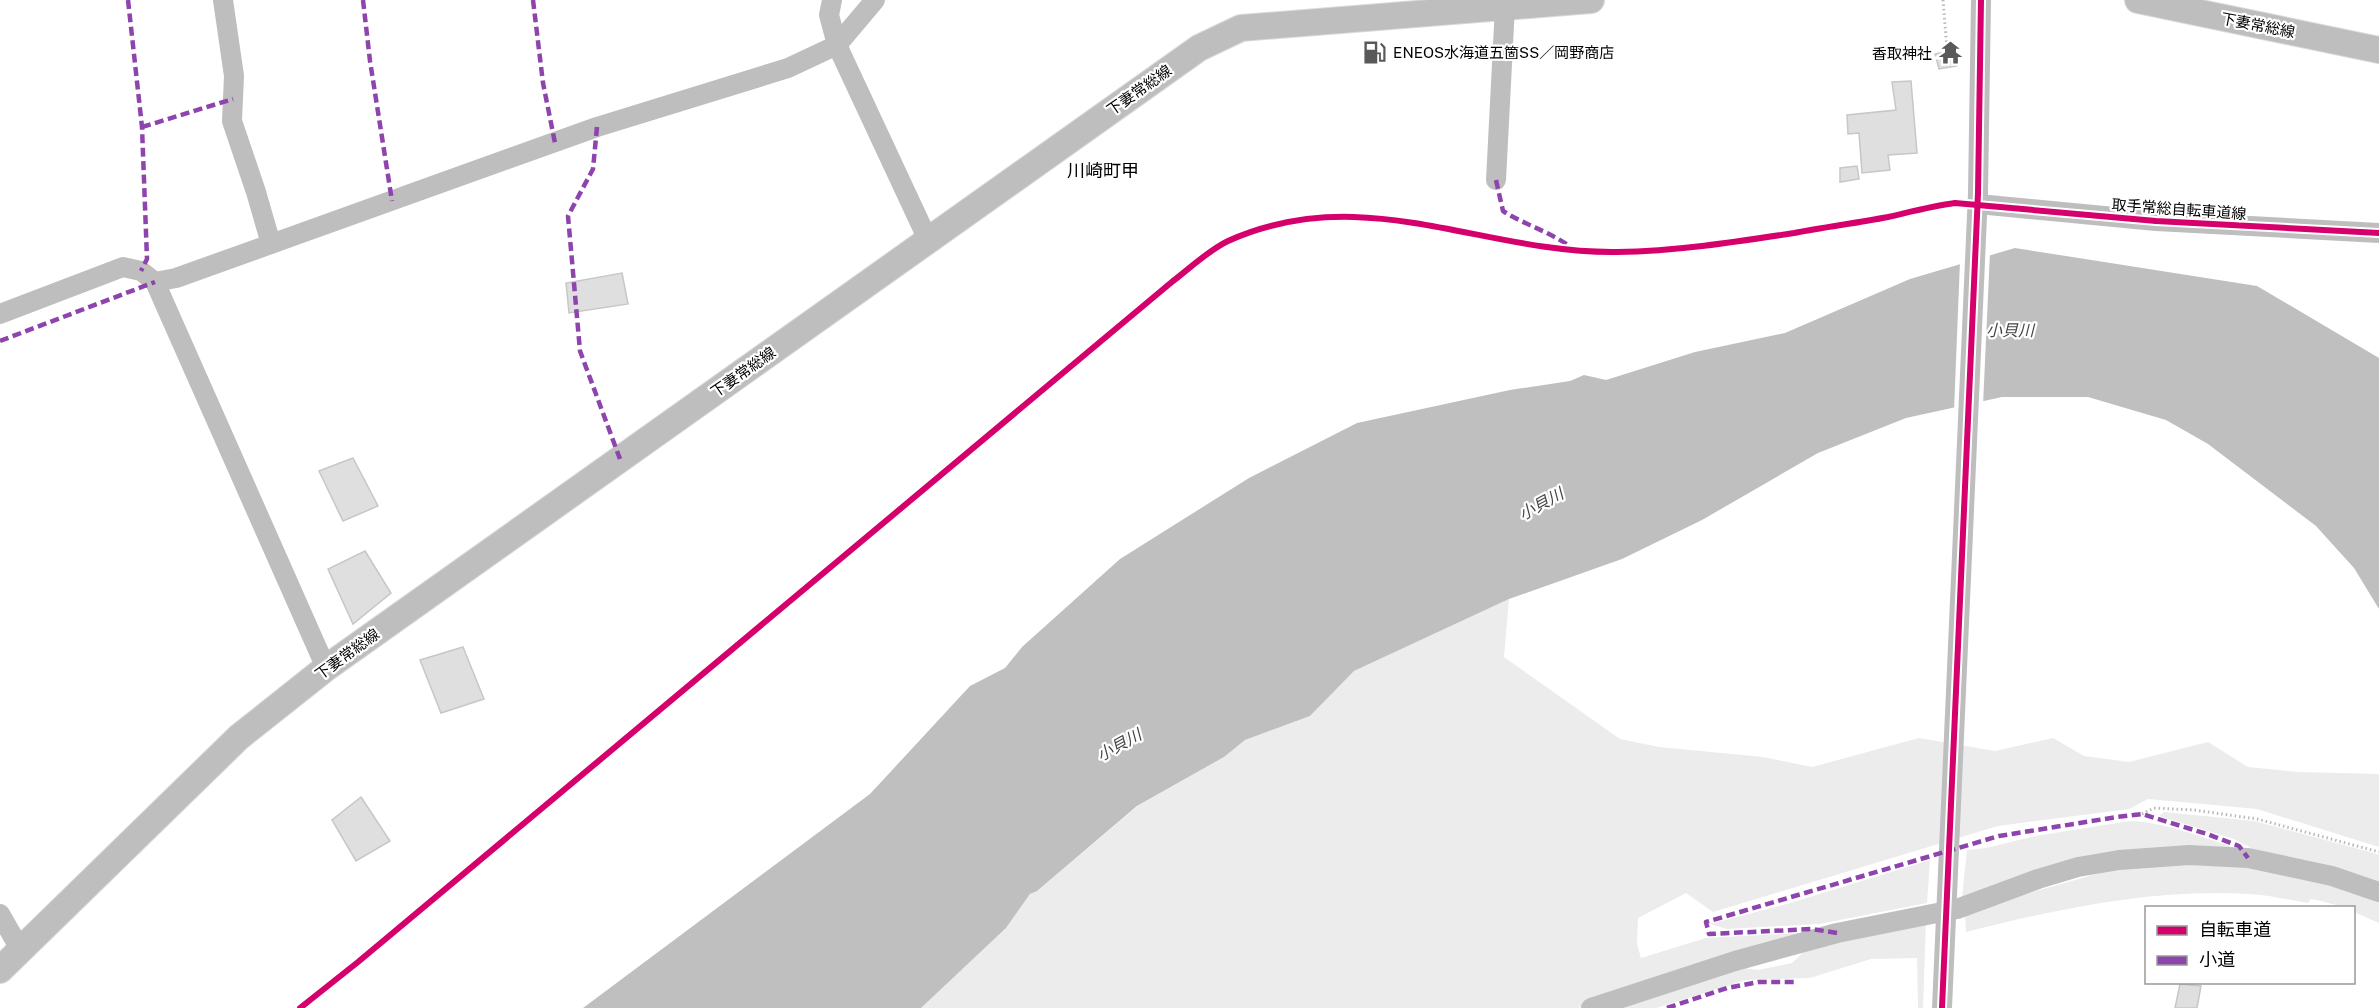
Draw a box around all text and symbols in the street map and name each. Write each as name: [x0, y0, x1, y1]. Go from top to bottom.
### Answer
street label: 下妻常総線: [2220, 9, 2296, 41]
fuel station icon: ENEOS水海道五箇SS／岡野商店: [1362, 39, 1388, 65]
temple icon: 香取神社: [1937, 40, 1963, 66]
place label: ENEOS水海道五箇SS／岡野商店: [1393, 44, 1614, 61]
place label: 香取神社: [1872, 45, 1932, 62]
street label: 下妻常総線: [1103, 62, 1175, 118]
district label: 川崎町甲: [1067, 160, 1139, 181]
street label: 取手常総自転車道線: [2111, 196, 2247, 222]
water label: 小貝川: [1986, 321, 2036, 340]
street label: 下妻常総線: [707, 344, 779, 400]
water label: 小貝川: [1515, 483, 1568, 524]
street label: 下妻常総線: [312, 625, 382, 683]
water label: 小貝川: [1093, 724, 1146, 765]
legend: [2145, 906, 2355, 984]
text: 自転車道: [2199, 919, 2271, 940]
text: 小道: [2199, 949, 2235, 970]

